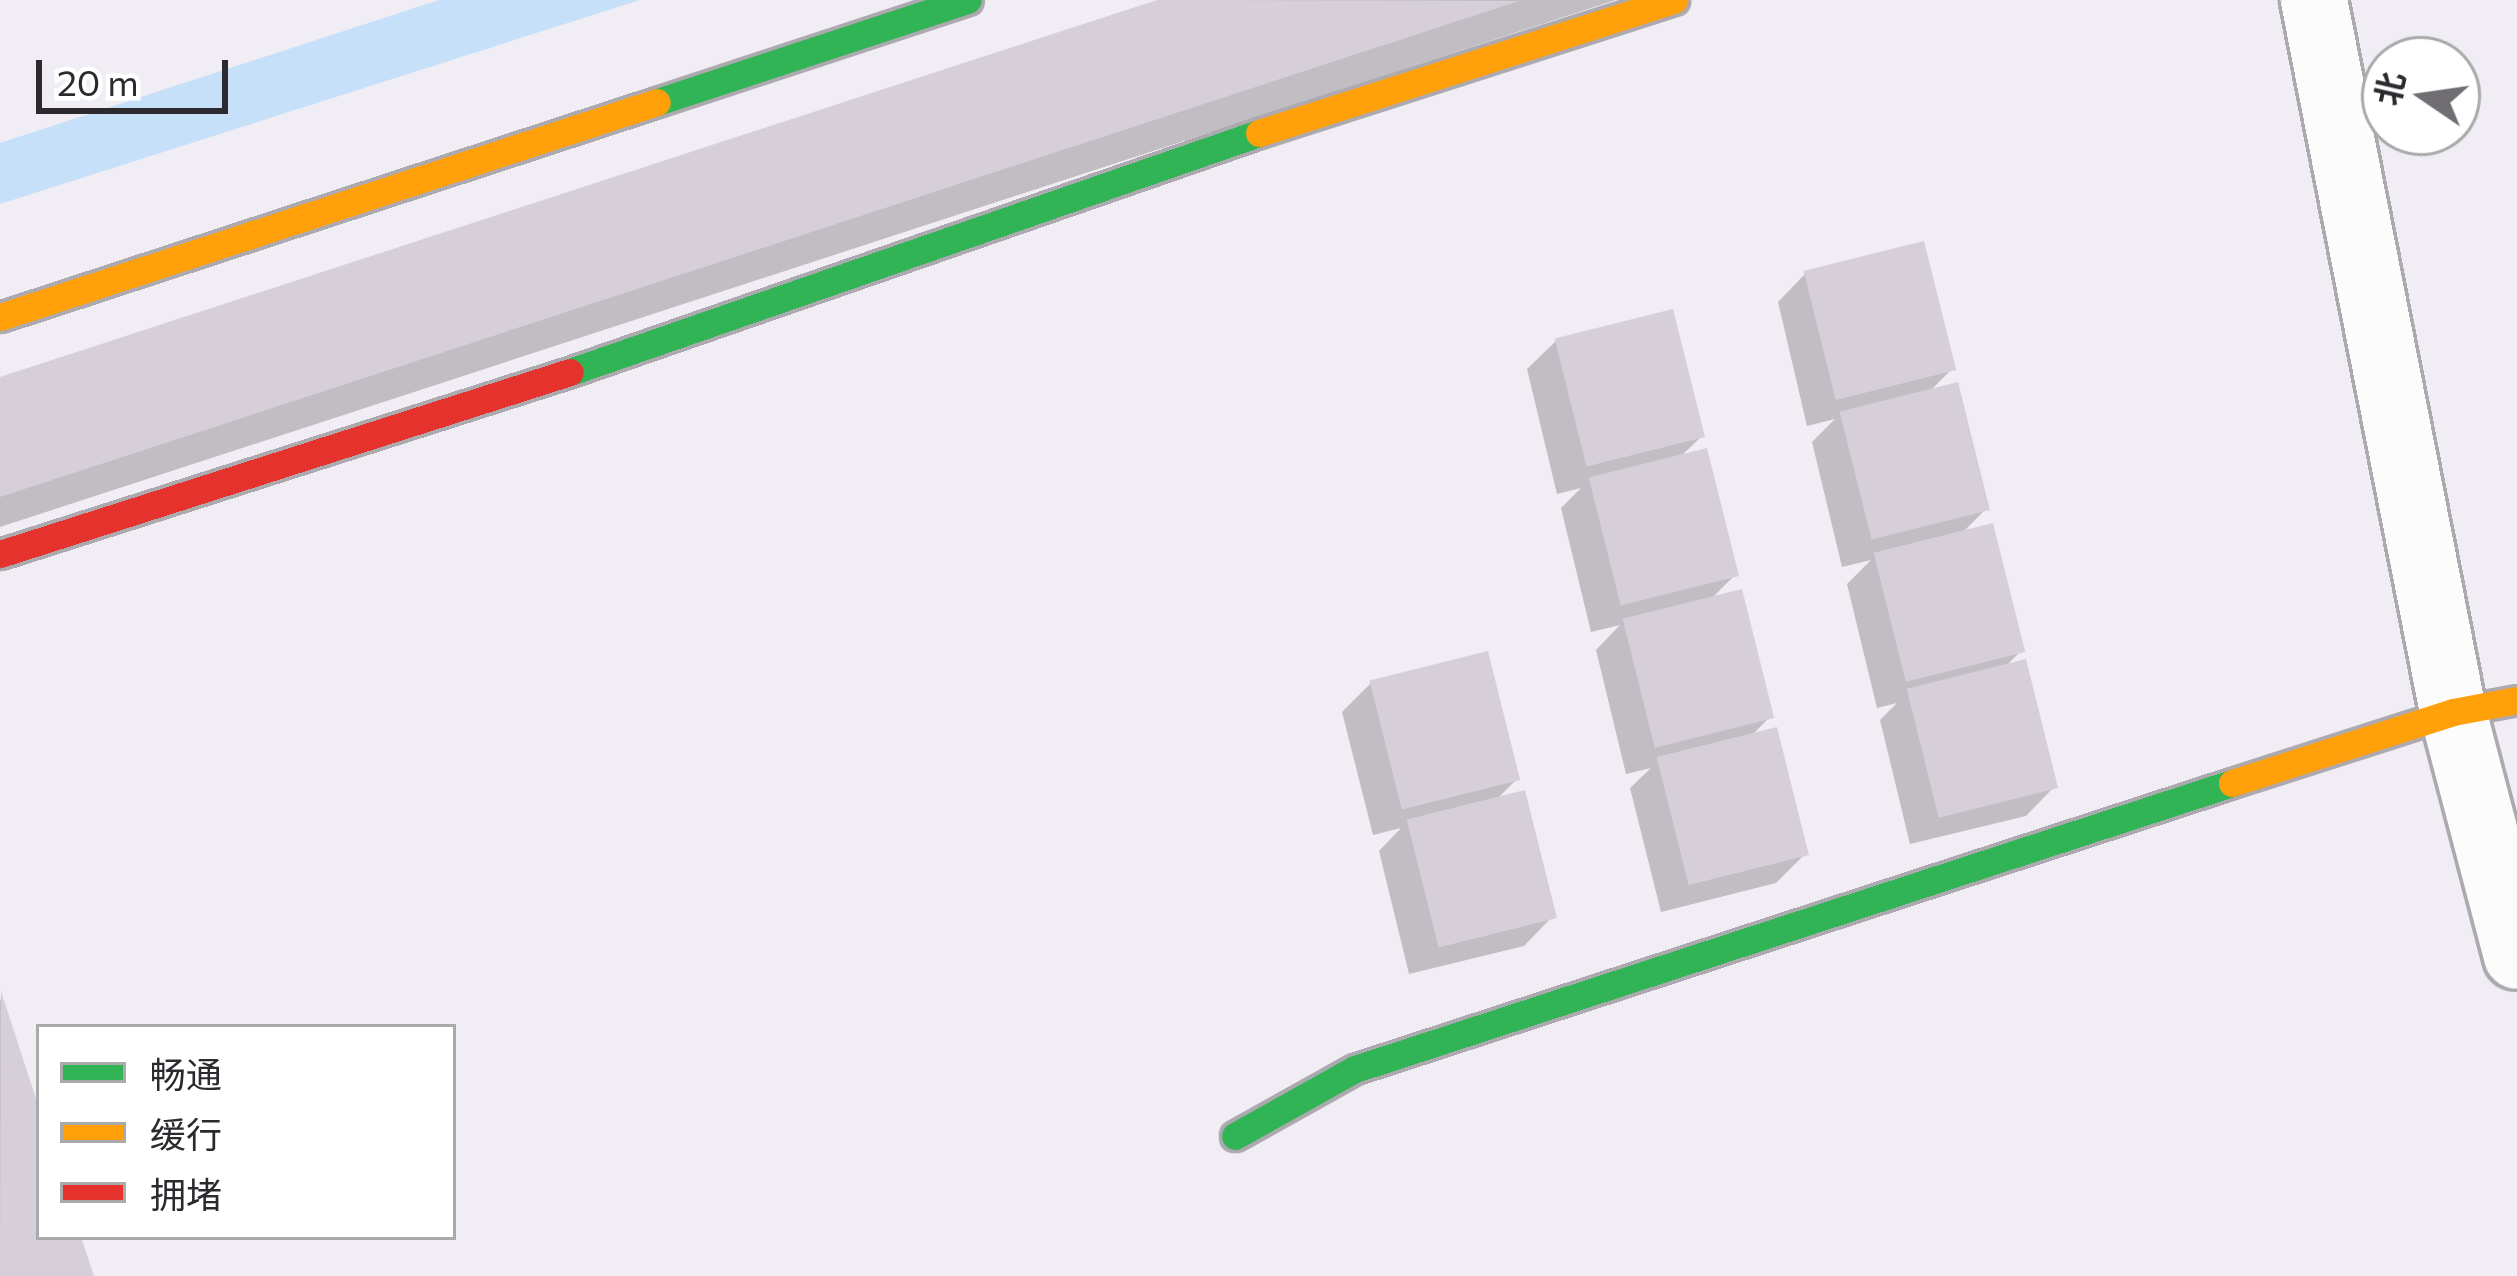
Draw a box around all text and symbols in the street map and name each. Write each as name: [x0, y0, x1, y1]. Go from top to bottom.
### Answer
scale bar: [42, 36, 234, 110]
north arrow: [2361, 36, 2481, 156]
text: 20 m: [57, 59, 139, 103]
text: 北: [2365, 68, 2412, 109]
legend: [36, 1024, 456, 1240]
text: 畅通: [150, 1051, 222, 1095]
text: 缓行: [150, 1111, 222, 1155]
text: 拥堵: [150, 1171, 222, 1215]

